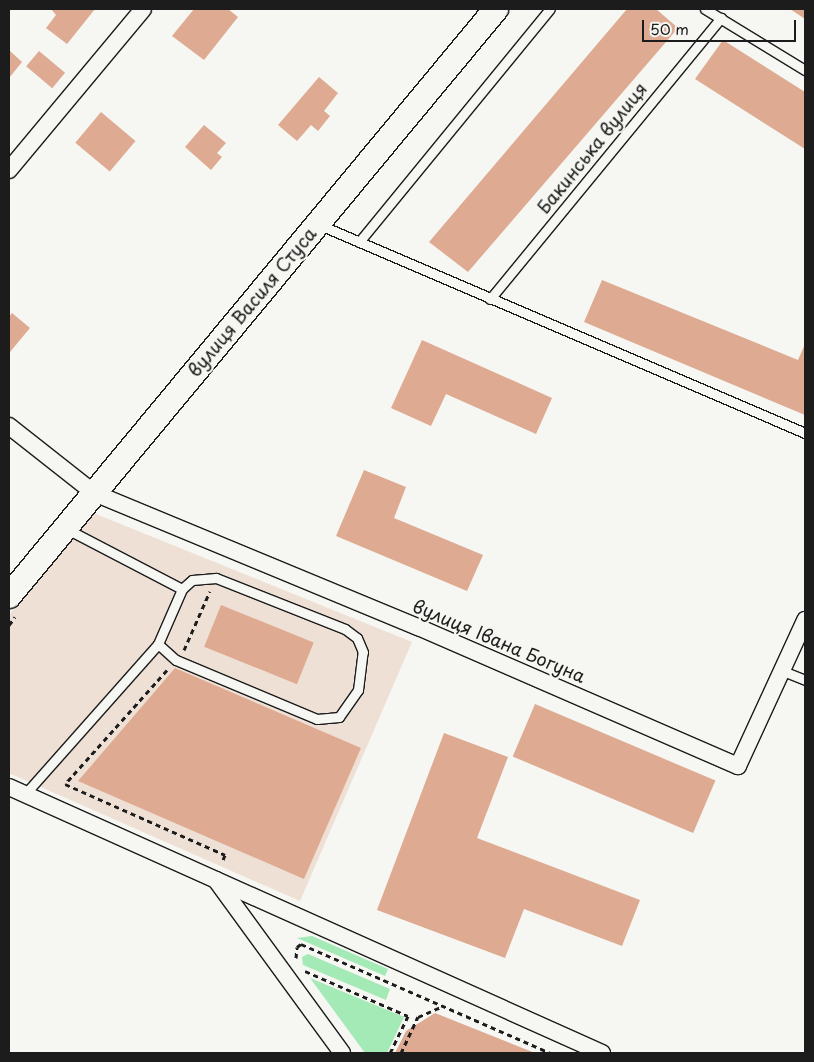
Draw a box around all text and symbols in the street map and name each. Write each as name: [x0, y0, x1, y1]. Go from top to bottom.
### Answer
scale bar: [644, 10, 798, 42]
text: 50 m: [650, 17, 689, 40]
street label: Бакинська вулиця: [532, 78, 652, 218]
street label: вулиця Василя Стуса: [183, 222, 321, 382]
street label: вулиця Івана Богуна: [409, 595, 589, 687]

